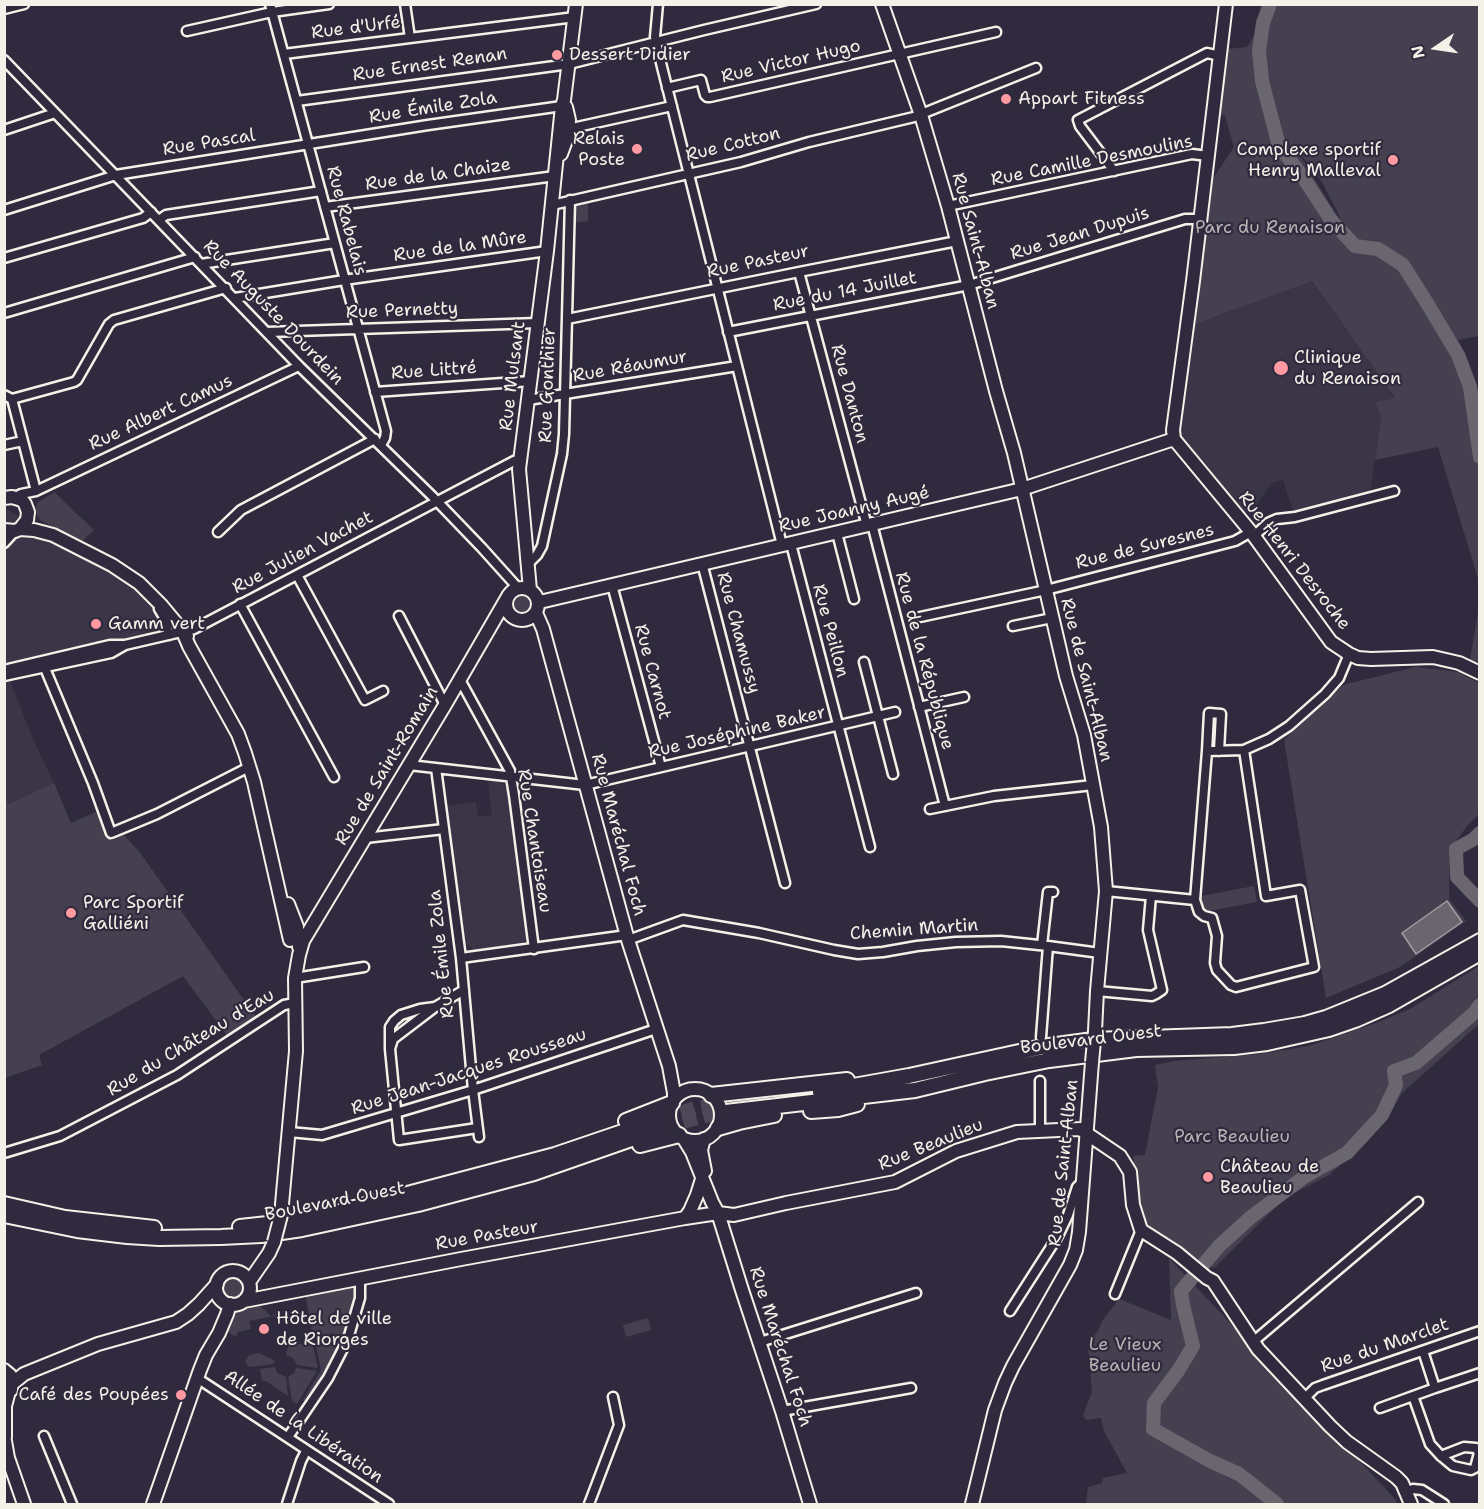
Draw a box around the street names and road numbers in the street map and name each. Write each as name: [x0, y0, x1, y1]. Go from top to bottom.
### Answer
street label: Rue d'Urfé: [310, 12, 402, 44]
street label: Rue Victor Hugo: [719, 35, 863, 89]
street label: Rue Ernest Renan: [351, 43, 509, 87]
street label: Rue Émile Zola: [368, 87, 498, 129]
street label: Rue Cotton: [683, 123, 783, 167]
street label: Rue Pascal: [161, 125, 257, 161]
street label: Rue Camille Desmoulins: [989, 131, 1195, 191]
street label: Rue de la Chaize: [364, 154, 512, 196]
street label: Rue Rabelais: [321, 164, 371, 278]
street label: Rue Saint-Alban: [946, 170, 1004, 312]
street label: Rue Jean Dupuis: [1008, 203, 1152, 265]
street label: Rue de la Mûre: [392, 227, 528, 267]
street label: Rue Auguste Dourdein: [198, 236, 348, 390]
street label: Rue Pasteur: [705, 241, 811, 283]
street label: Rue du 14 Juillet: [771, 267, 919, 317]
street label: Rue Pernetty: [345, 298, 459, 324]
street label: Rue Mulsant: [496, 320, 530, 432]
street label: Rue Gonthier: [535, 327, 561, 443]
street label: Rue Danton: [825, 342, 873, 446]
street label: Rue Réaumur: [571, 346, 689, 388]
street label: Rue Littré: [390, 357, 478, 385]
street label: Rue Albert Camus: [86, 370, 236, 456]
street label: Rue Joanny Augé: [776, 482, 932, 538]
street label: Rue Henri Desroche: [1233, 487, 1355, 635]
street label: Rue Julien Vachet: [229, 507, 377, 599]
street label: Rue de Suresnes: [1074, 519, 1216, 575]
street label: Rue Chamussy: [711, 570, 765, 696]
street label: Rue de la République: [890, 570, 958, 752]
street label: Rue Peillon: [807, 582, 853, 680]
street label: Rue de Saint-Alban: [1055, 596, 1117, 764]
street label: Rue Carnot: [629, 622, 675, 722]
street label: Rue de Saint-Romain: [331, 683, 443, 849]
street label: Rue Joséphine Baker: [646, 702, 828, 764]
street label: Rue Maréchal Foch: [586, 752, 650, 918]
street label: Rue Chantoiseau: [512, 768, 556, 914]
street label: Rue Émile Zola: [425, 889, 459, 1019]
street label: Chemin Martin: [849, 915, 979, 945]
street label: Rue du Château d'Eau: [104, 985, 278, 1101]
street label: Boulevard Ouest: [1019, 1021, 1163, 1059]
street label: Rue Jean-Jacques Rousseau: [349, 1024, 589, 1120]
street label: Rue de Saint-Alban: [1044, 1078, 1084, 1248]
street label: Rue Beaulieu: [875, 1114, 987, 1176]
street label: Boulevard Ouest: [263, 1178, 407, 1226]
street label: Rue Pasteur: [434, 1216, 540, 1256]
street label: Rue Maréchal Foch: [744, 1264, 816, 1430]
street label: Rue du Marclet: [1318, 1314, 1452, 1378]
street label: Allée de la Libération: [219, 1366, 387, 1488]

